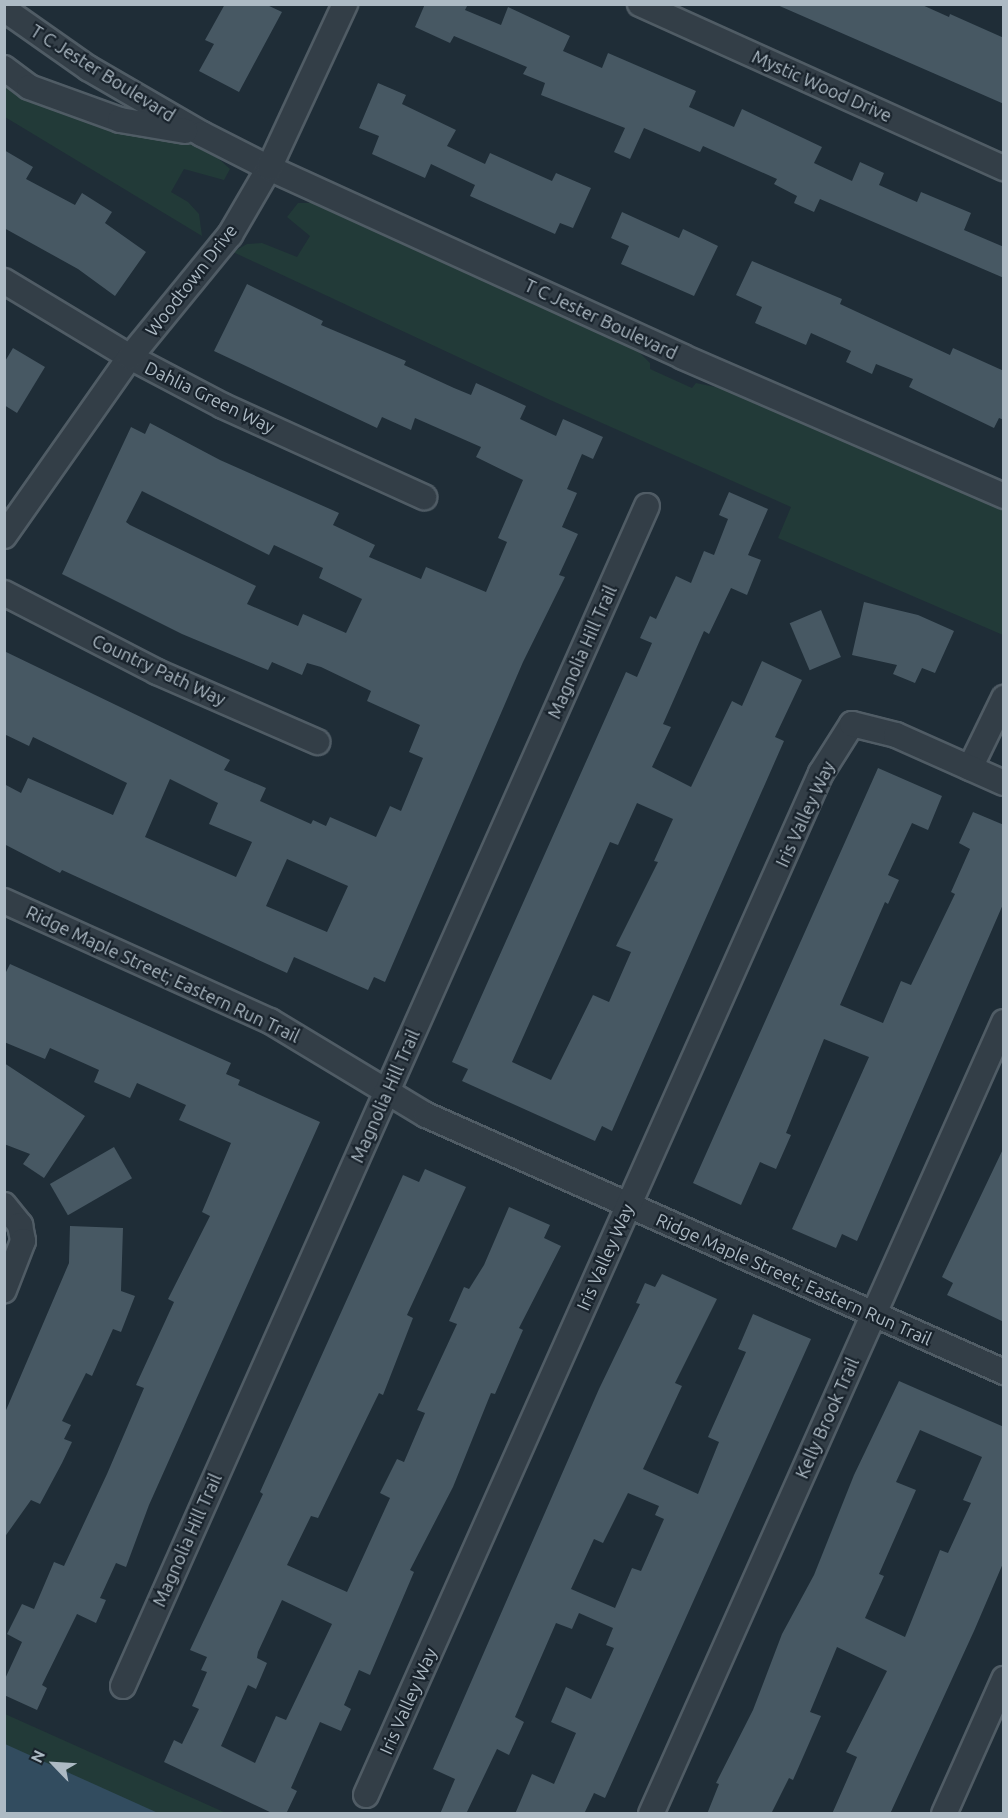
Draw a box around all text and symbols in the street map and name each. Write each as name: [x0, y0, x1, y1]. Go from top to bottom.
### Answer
street label: T C Jester Boulevard: [27, 20, 179, 126]
street label: Mystic Wood Drive: [749, 45, 895, 127]
street label: Woodtown Drive: [140, 220, 242, 340]
street label: T C Jester Boulevard: [521, 274, 681, 364]
street label: Dahlia Green Way: [141, 356, 279, 438]
street label: Magnolia Hill Trail: [543, 582, 621, 722]
street label: Country Path Way: [89, 630, 229, 710]
street label: Iris Valley Way: [771, 758, 839, 870]
street label: Ridge Maple Street; Eastern Run Trail: [23, 901, 303, 1047]
street label: Magnolia Hill Trail: [346, 1026, 424, 1166]
street label: Iris Valley Way: [572, 1200, 638, 1314]
street label: Ridge Maple Street; Eastern Run Trail: [653, 1208, 935, 1350]
street label: Kelly Brook Trail: [791, 1354, 863, 1482]
street label: Magnolia Hill Trail: [148, 1470, 226, 1610]
street label: Iris Valley Way: [375, 1644, 441, 1758]
north arrow: [24, 1734, 84, 1794]
text: N: [27, 1747, 48, 1766]

